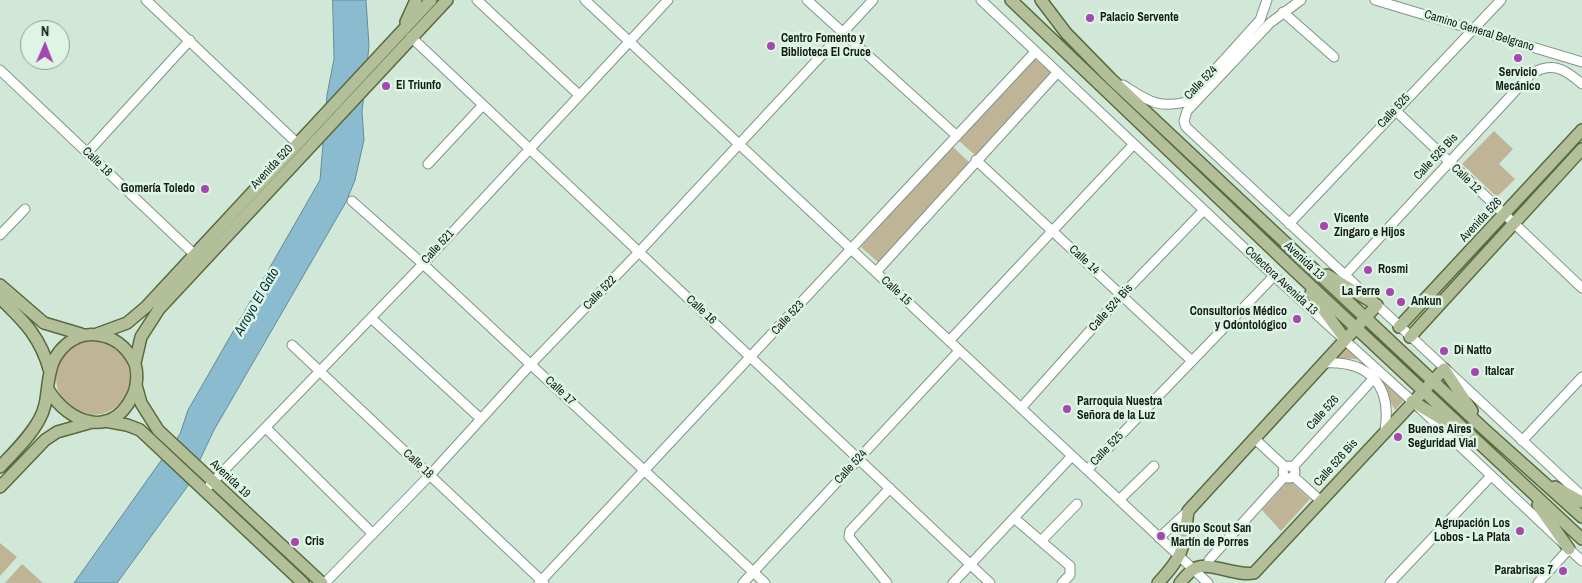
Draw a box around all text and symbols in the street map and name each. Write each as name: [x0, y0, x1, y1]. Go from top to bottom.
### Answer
street label: Camino General Belgrano: [1422, 7, 1536, 55]
place label: Palacio Servente: [1100, 11, 1179, 25]
marker: Palacio Servente: [1084, 12, 1096, 24]
north arrow: [20, 20, 70, 70]
text: N: [41, 22, 50, 40]
place label: Centro Fomento y Biblioteca El Cruce: [781, 32, 871, 60]
marker: Centro Fomento y Biblioteca El Cruce: [765, 40, 777, 52]
marker: Servicio Mecánico: [1512, 52, 1524, 64]
street label: Calle 524: [1181, 63, 1221, 103]
place label: Servicio Mecánico: [1496, 66, 1540, 94]
place label: El Triunfo: [396, 79, 441, 93]
marker: El Triunfo: [380, 80, 392, 92]
street label: Calle 525: [1375, 91, 1413, 131]
street label: Calle 525 Bis: [1411, 131, 1461, 183]
street label: Avenida 520: [248, 142, 296, 192]
street label: Calle 18: [79, 144, 115, 180]
street label: Calle 12: [1448, 161, 1484, 197]
place label: Gomería Toledo: [121, 182, 195, 196]
marker: Gomería Toledo: [199, 183, 211, 195]
street label: Avenida 526: [1457, 195, 1505, 245]
place label: Vicente Zingaro e Hijos: [1334, 212, 1405, 240]
marker: Vicente Zingaro e Hijos: [1318, 220, 1330, 232]
street label: Calle 521: [419, 227, 457, 267]
street label: Avenida 13: [1281, 239, 1327, 283]
street label: Calle 14: [1066, 242, 1102, 278]
street label: Colectora Avenida 13: [1242, 244, 1320, 318]
place label: Rosmi: [1378, 263, 1408, 277]
marker: Rosmi: [1362, 264, 1374, 276]
water label: Arroyo El Gato: [231, 265, 283, 339]
street label: Calle 522: [580, 273, 620, 313]
street label: Calle 15: [878, 273, 914, 309]
street label: Calle 524 Bis: [1086, 281, 1136, 335]
place label: La Ferre: [1342, 285, 1380, 299]
marker: La Ferre: [1384, 286, 1396, 298]
street label: Calle 16: [683, 292, 719, 328]
place label: Ankun: [1411, 295, 1442, 309]
marker: Ankun: [1395, 296, 1407, 308]
street label: Calle 523: [769, 298, 807, 338]
place label: Consultorios Médico y Odontológico: [1190, 305, 1287, 333]
marker: Consultorios Médico y Odontológico: [1291, 313, 1303, 325]
place label: Di Natto: [1454, 344, 1492, 358]
marker: Di Natto: [1438, 345, 1450, 357]
place label: Italcar: [1485, 365, 1514, 379]
marker: Italcar: [1469, 366, 1481, 378]
street label: Calle 17: [542, 373, 578, 409]
street label: Calle 526: [1304, 393, 1342, 433]
place label: Parroquia Nuestra Señora de la Luz: [1077, 395, 1162, 423]
marker: Parroquia Nuestra Señora de la Luz: [1061, 403, 1073, 415]
place label: Buenos Aires Seguridad Vial: [1408, 423, 1476, 451]
street label: Calle 525: [1087, 429, 1127, 469]
marker: Buenos Aires Seguridad Vial: [1392, 431, 1404, 443]
street label: Calle 526 Bis: [1311, 436, 1361, 490]
street label: Calle 18: [400, 446, 436, 482]
street label: Calle 524: [832, 447, 870, 487]
street label: Avenida 19: [207, 457, 253, 501]
place label: Agrupación Los Lobos - La Plata: [1434, 517, 1510, 545]
place label: Grupo Scout San Martín de Porres: [1171, 522, 1251, 550]
marker: Agrupación Los Lobos - La Plata: [1514, 525, 1526, 537]
marker: Grupo Scout San Martín de Porres: [1155, 530, 1167, 542]
place label: Cris: [305, 535, 324, 549]
marker: Cris: [289, 536, 301, 548]
place label: Parabrisas 7: [1494, 564, 1553, 578]
marker: Parabrisas 7: [1557, 565, 1569, 577]

